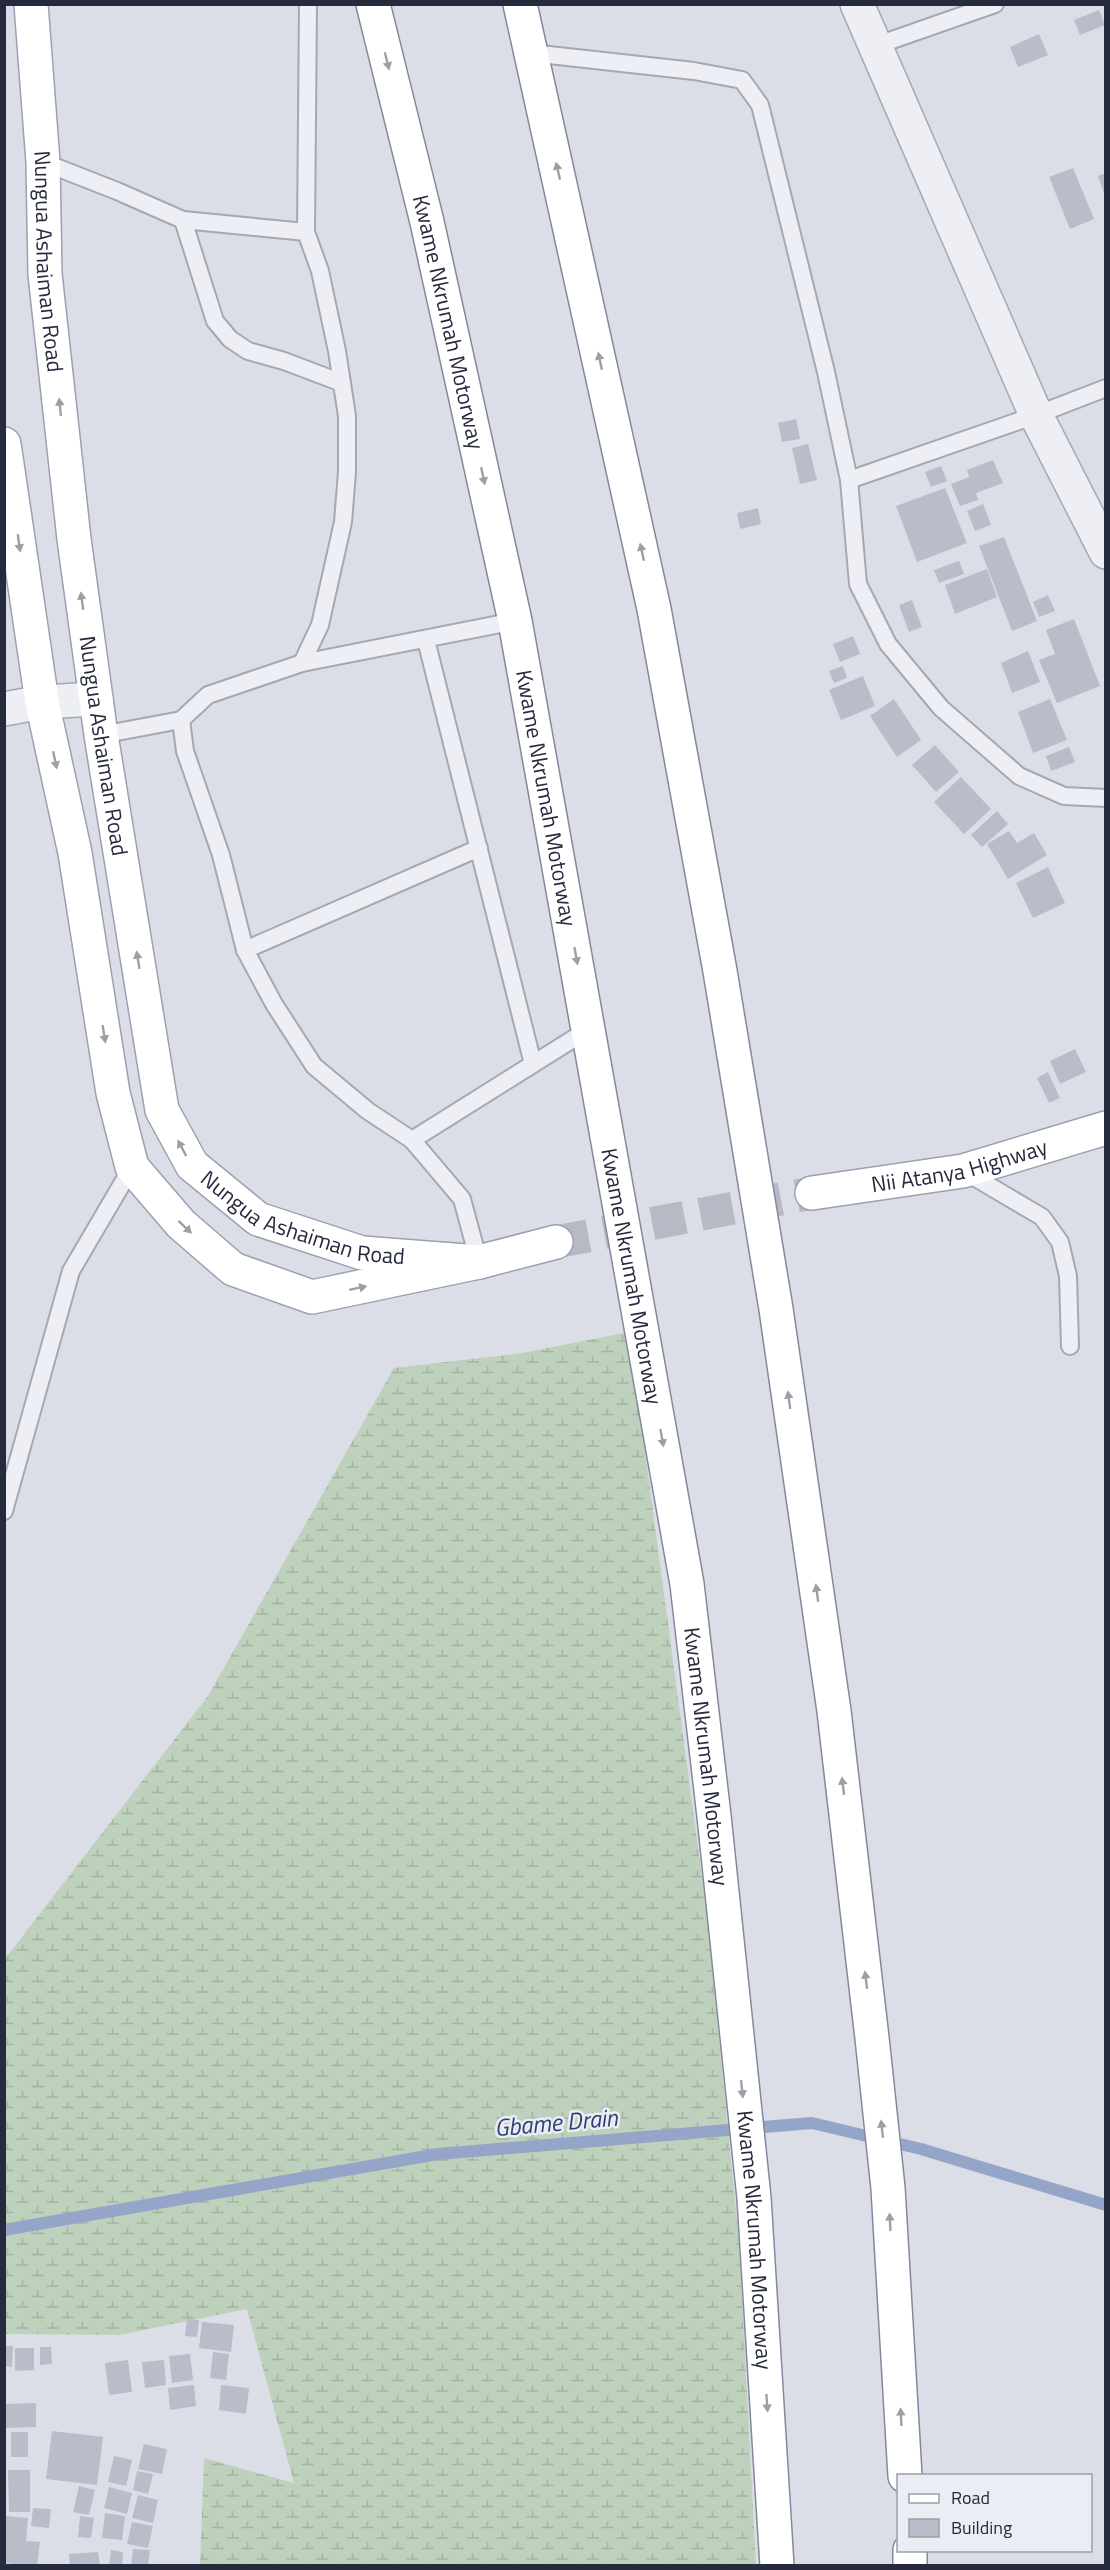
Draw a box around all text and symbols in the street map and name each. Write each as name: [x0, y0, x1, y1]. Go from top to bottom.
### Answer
one-way arrow: [383, 52, 393, 70]
street label: Nungua Ashaiman Road: [25, 149, 73, 374]
one-way arrow: [553, 161, 562, 180]
street label: Kwame Nkrumah Motorway: [404, 191, 494, 453]
one-way arrow: [595, 352, 604, 371]
one-way arrow: [55, 398, 65, 417]
one-way arrow: [479, 467, 488, 486]
one-way arrow: [15, 534, 24, 553]
one-way arrow: [636, 543, 646, 561]
one-way arrow: [78, 591, 87, 610]
street label: Nungua Ashaiman Road: [71, 634, 137, 858]
street label: Kwame Nkrumah Motorway: [507, 667, 586, 929]
one-way arrow: [50, 750, 60, 769]
one-way arrow: [572, 947, 581, 966]
one-way arrow: [133, 950, 142, 969]
one-way arrow: [99, 1025, 108, 1044]
street label: Nii Atanya Highway: [869, 1129, 1052, 1201]
one-way arrow: [177, 1139, 187, 1156]
street label: Kwame Nkrumah Motorway: [592, 1145, 672, 1408]
street label: Nungua Ashaiman Road: [193, 1162, 406, 1273]
one-way arrow: [177, 1220, 192, 1233]
one-way arrow: [349, 1282, 367, 1292]
one-way arrow: [784, 1391, 793, 1410]
one-way arrow: [658, 1428, 667, 1447]
one-way arrow: [812, 1584, 821, 1603]
street label: Kwame Nkrumah Motorway: [675, 1625, 738, 1888]
one-way arrow: [838, 1777, 848, 1796]
one-way arrow: [861, 1971, 870, 1990]
one-way arrow: [737, 2079, 747, 2098]
water label: Gbame Drain: [493, 2099, 620, 2145]
street label: Kwame Nkrumah Motorway: [728, 2109, 782, 2371]
one-way arrow: [877, 2120, 887, 2139]
one-way arrow: [885, 2213, 894, 2232]
one-way arrow: [762, 2393, 772, 2412]
one-way arrow: [897, 2408, 906, 2427]
legend: [897, 2474, 1092, 2552]
text: Road: [951, 2484, 990, 2511]
text: Building: [951, 2514, 1012, 2541]

